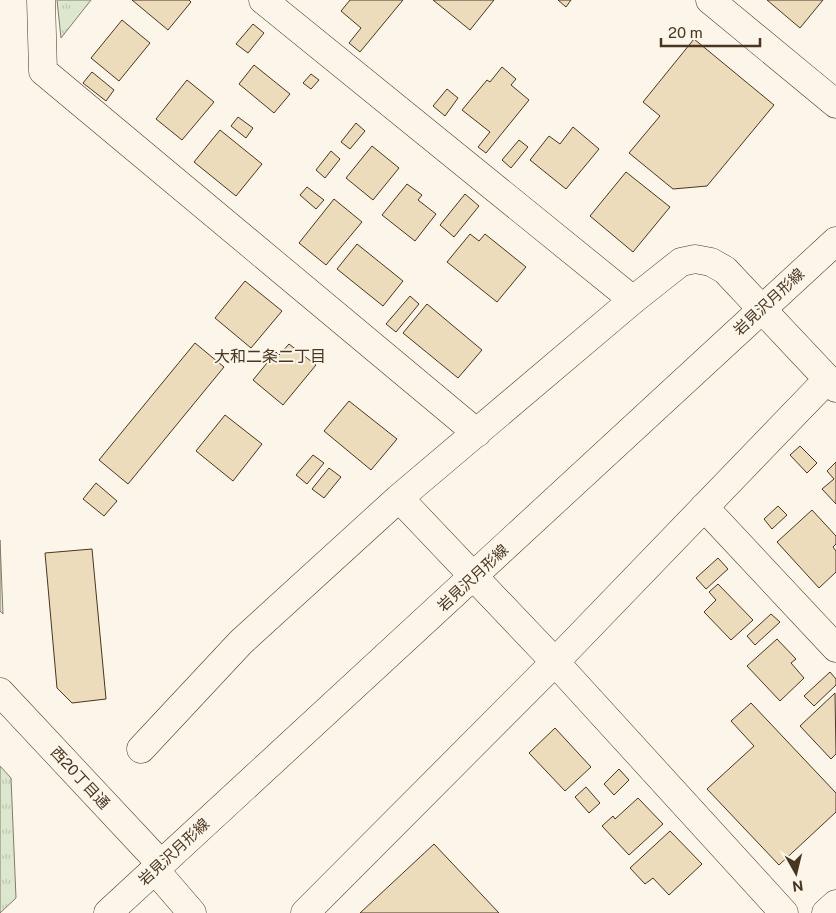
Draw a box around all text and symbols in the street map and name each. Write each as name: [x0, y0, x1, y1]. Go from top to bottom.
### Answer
scale bar: [661, 15, 760, 47]
text: 20 m: [668, 24, 703, 41]
street label: 岩見沢月形線: [730, 265, 807, 339]
district label: 大和二条二丁目: [214, 347, 326, 366]
street label: 岩見沢月形線: [434, 541, 511, 615]
street label: 西20丁目通: [48, 743, 113, 812]
street label: 岩見沢月形線: [135, 815, 212, 889]
north arrow: [771, 848, 821, 898]
text: N: [791, 877, 804, 895]

